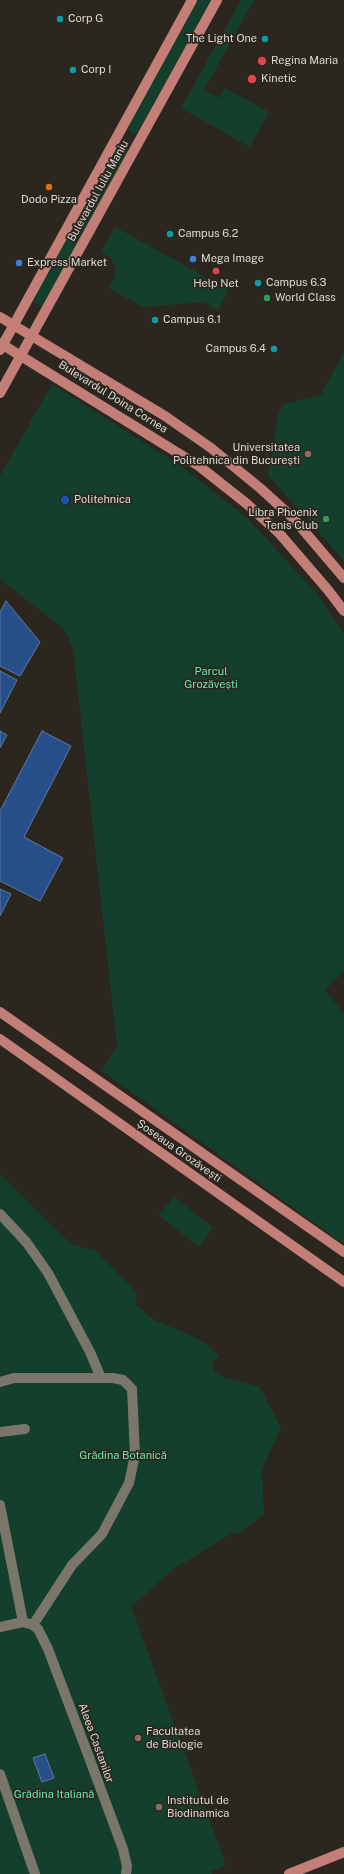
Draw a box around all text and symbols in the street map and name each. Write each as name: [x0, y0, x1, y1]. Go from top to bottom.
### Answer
place label: Corp G: [68, 12, 103, 26]
marker: Corp G: [55, 14, 65, 24]
place label: The Light One: [186, 32, 257, 46]
marker: The Light One: [260, 34, 270, 44]
place label: Regina Maria: [271, 54, 338, 68]
marker: Regina Maria: [256, 55, 268, 67]
place label: Corp I: [81, 63, 111, 77]
marker: Corp I: [68, 65, 78, 75]
place label: Kinetic: [261, 72, 297, 86]
marker: Kinetic: [246, 73, 258, 85]
street label: Bulevardul Iuliu Maniu: [65, 138, 131, 244]
marker: Dodo Pizza: [44, 182, 54, 192]
place label: Dodo Pizza: [21, 193, 77, 207]
place label: Campus 6.2: [178, 227, 238, 241]
marker: Campus 6.2: [165, 229, 175, 239]
place label: Mega Image: [201, 252, 264, 266]
marker: Mega Image: [188, 254, 198, 264]
place label: Express Market: [27, 256, 107, 270]
marker: Express Market: [14, 258, 24, 268]
marker: Help Net: [211, 266, 221, 276]
place label: Campus 6.3: [266, 276, 327, 290]
place label: Help Net: [193, 277, 239, 291]
marker: Campus 6.3: [253, 278, 263, 288]
place label: World Class: [275, 291, 336, 305]
marker: World Class: [262, 293, 272, 303]
place label: Campus 6.1: [163, 313, 221, 327]
marker: Campus 6.1: [150, 315, 160, 325]
place label: Campus 6.4: [206, 342, 266, 356]
marker: Campus 6.4: [269, 344, 279, 354]
street label: Bulevardul Doina Cornea: [56, 358, 170, 436]
place label: Universitatea Politehnica din București: [173, 441, 300, 467]
marker: Universitatea Politehnica din București: [303, 449, 313, 459]
place label: Politehnica: [74, 493, 131, 507]
marker: Politehnica: [59, 494, 71, 506]
place label: Libra Phoenix Tenis Club: [248, 506, 318, 532]
marker: Libra Phoenix Tenis Club: [321, 514, 331, 524]
park label: Parcul Grozăvești: [184, 665, 238, 691]
street label: Șoseaua Grozăvești: [134, 1117, 224, 1185]
park label: Grădina Botanică: [79, 1449, 167, 1463]
street label: Aleea Castanilor: [75, 1701, 117, 1785]
place label: Facultatea de Biologie: [146, 1725, 203, 1751]
marker: Facultatea de Biologie: [133, 1733, 143, 1743]
park label: Grădina Italiană: [14, 1788, 94, 1802]
place label: Institutul de Biodinamica: [167, 1794, 229, 1820]
marker: Institutul de Biodinamica: [154, 1802, 164, 1812]

